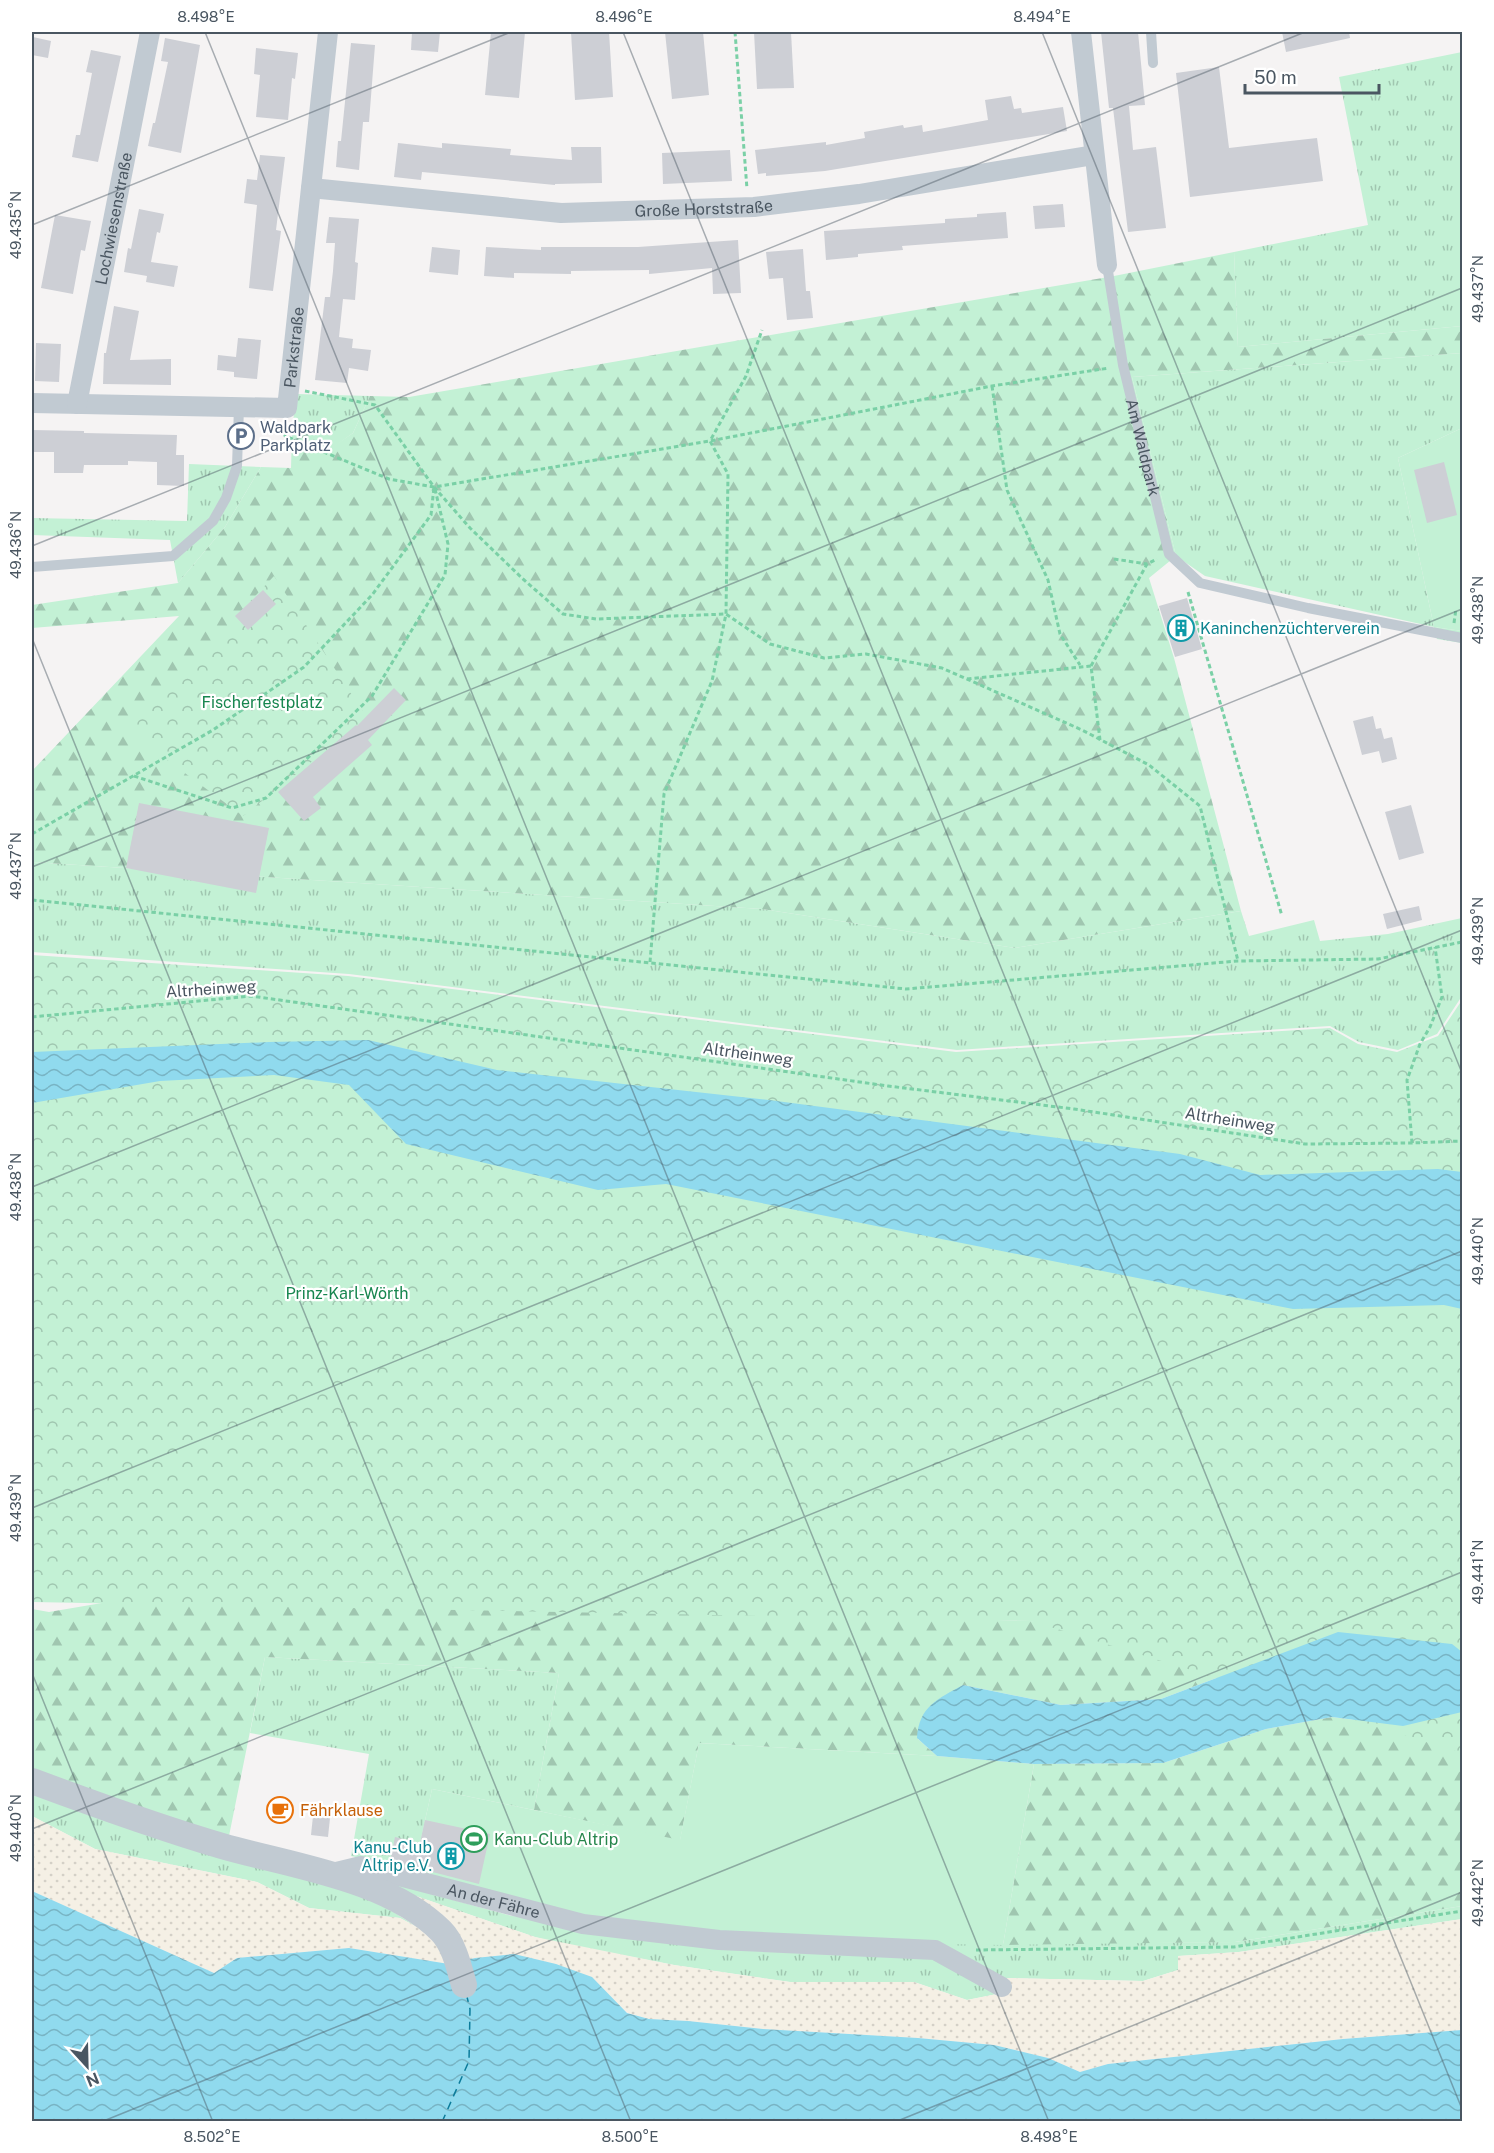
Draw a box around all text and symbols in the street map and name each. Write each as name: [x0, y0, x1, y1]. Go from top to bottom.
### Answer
text: 8.498°E: [177, 8, 235, 25]
text: 8.496°E: [595, 8, 653, 25]
text: 8.494°E: [1013, 8, 1071, 25]
scale bar: [1245, 57, 1378, 95]
text: 50 m: [1254, 67, 1297, 88]
street label: Lochwiesenstraße: [91, 151, 136, 287]
text: 49.435°N: [7, 191, 24, 259]
street label: Große Horststraße: [634, 195, 774, 220]
text: 49.437°N: [1469, 255, 1486, 323]
street label: Parkstraße: [280, 306, 307, 389]
street label: Am Waldpark: [1122, 397, 1164, 498]
place label: Waldpark Parkplatz: [260, 418, 331, 455]
parking icon: Waldpark Parkplatz: [226, 421, 256, 451]
text: 49.436°N: [7, 511, 24, 579]
text: 49.438°N: [1469, 576, 1486, 644]
building icon: Kaninchenzüchterverein: [1166, 613, 1196, 643]
place label: Kaninchenzüchterverein: [1200, 619, 1380, 638]
park label: Fischerfestplatz: [202, 693, 323, 712]
text: 49.437°N: [7, 832, 24, 900]
text: 49.439°N: [1469, 897, 1486, 965]
street label: Altrheinweg: [165, 976, 257, 1002]
street label: Altrheinweg: [702, 1038, 794, 1070]
street label: Altrheinweg: [1184, 1104, 1276, 1136]
text: 49.438°N: [7, 1153, 24, 1221]
text: 49.440°N: [1469, 1217, 1486, 1285]
park label: Prinz-Karl-Wörth: [285, 1284, 409, 1303]
text: 49.439°N: [7, 1474, 24, 1542]
text: 49.441°N: [1469, 1539, 1486, 1605]
text: 49.440°N: [7, 1794, 24, 1862]
cafe icon: Fährklause: [265, 1795, 295, 1825]
place label: Fährklause: [300, 1801, 383, 1820]
sports icon: Kanu-Club Altrip: [459, 1824, 489, 1854]
place label: Kanu-Club Altrip: [494, 1830, 618, 1849]
place label: Kanu-Club Altrip e.V.: [353, 1838, 432, 1875]
building icon: Kanu-Club Altrip e.V.: [436, 1841, 466, 1871]
text: 49.442°N: [1469, 1859, 1486, 1927]
street label: An der Fähre: [445, 1879, 542, 1922]
north arrow: [57, 2036, 117, 2096]
text: N: [83, 2068, 102, 2091]
text: 8.502°E: [183, 2128, 241, 2145]
text: 8.500°E: [601, 2128, 659, 2145]
text: 8.498°E: [1020, 2128, 1078, 2145]

